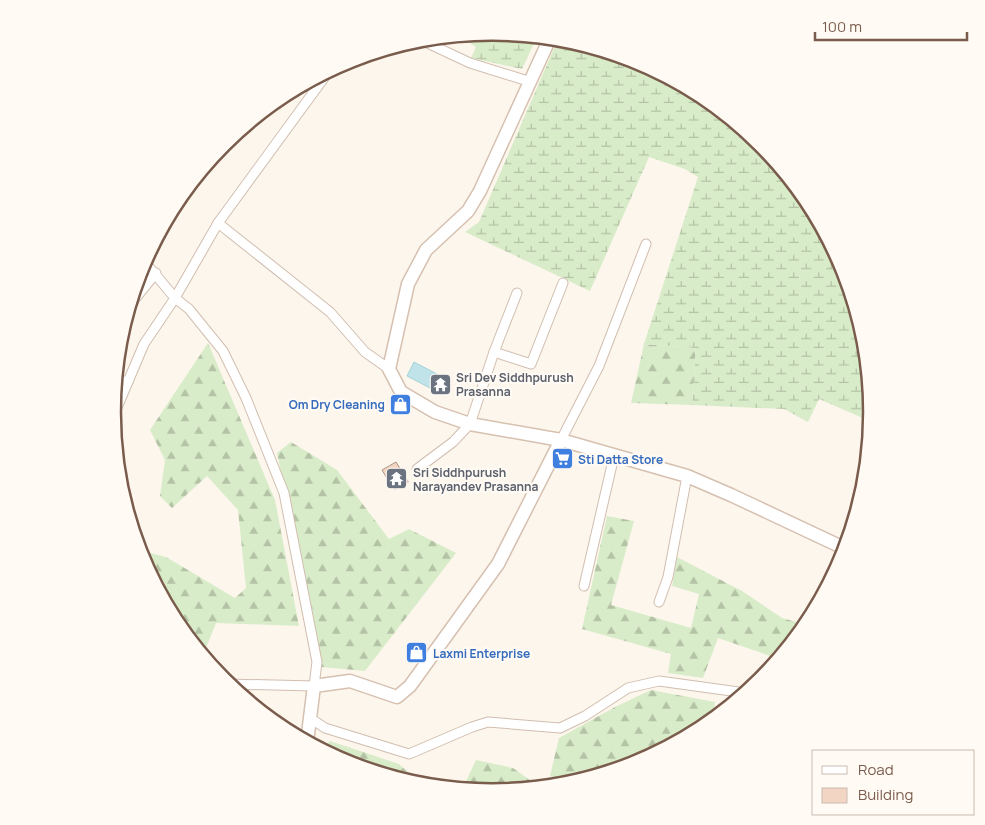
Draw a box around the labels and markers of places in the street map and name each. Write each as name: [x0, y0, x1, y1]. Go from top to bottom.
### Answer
place label: Sri Dev Siddhpurush Prasanna: [456, 369, 574, 400]
temple icon: Sri Dev Siddhpurush Prasanna: [428, 372, 452, 396]
shop icon: Om Dry Cleaning: [389, 392, 413, 416]
place label: Om Dry Cleaning: [289, 396, 385, 413]
supermarket icon: Sti Datta Store: [550, 447, 574, 471]
place label: Sti Datta Store: [578, 451, 663, 468]
place label: Sri Siddhpurush Narayandev Prasanna: [413, 464, 539, 495]
temple icon: Sri Siddhpurush Narayandev Prasanna: [385, 467, 409, 491]
shop icon: Laxmi Enterprise: [405, 641, 429, 665]
place label: Laxmi Enterprise: [433, 645, 530, 662]

